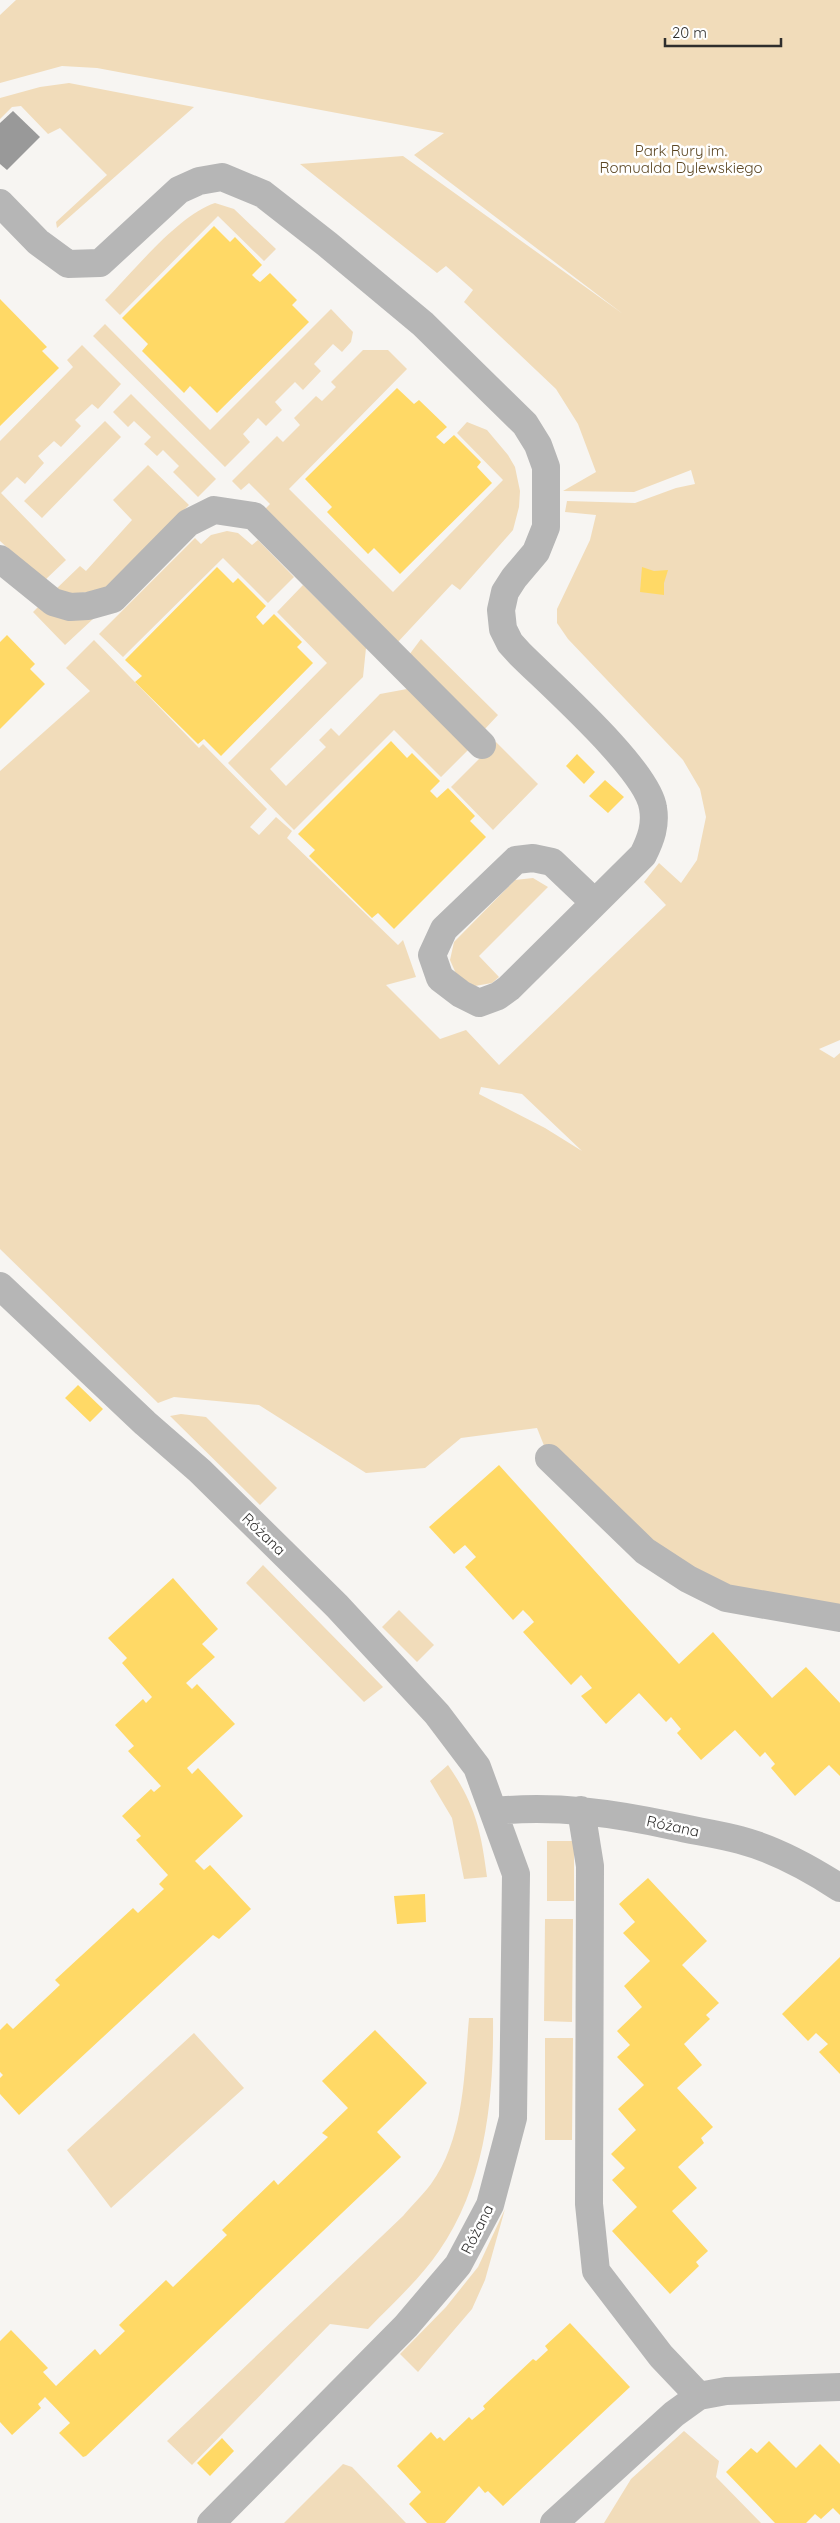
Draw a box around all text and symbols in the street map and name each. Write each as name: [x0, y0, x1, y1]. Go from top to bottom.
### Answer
scale bar: [665, 15, 781, 47]
text: 20 m: [672, 23, 707, 42]
park label: Park Rury im. Romualda Dylewskiego: [600, 141, 763, 177]
street label: Różana: [238, 1509, 290, 1559]
street label: Różana: [645, 1811, 701, 1841]
street label: Różana: [456, 2201, 498, 2257]

